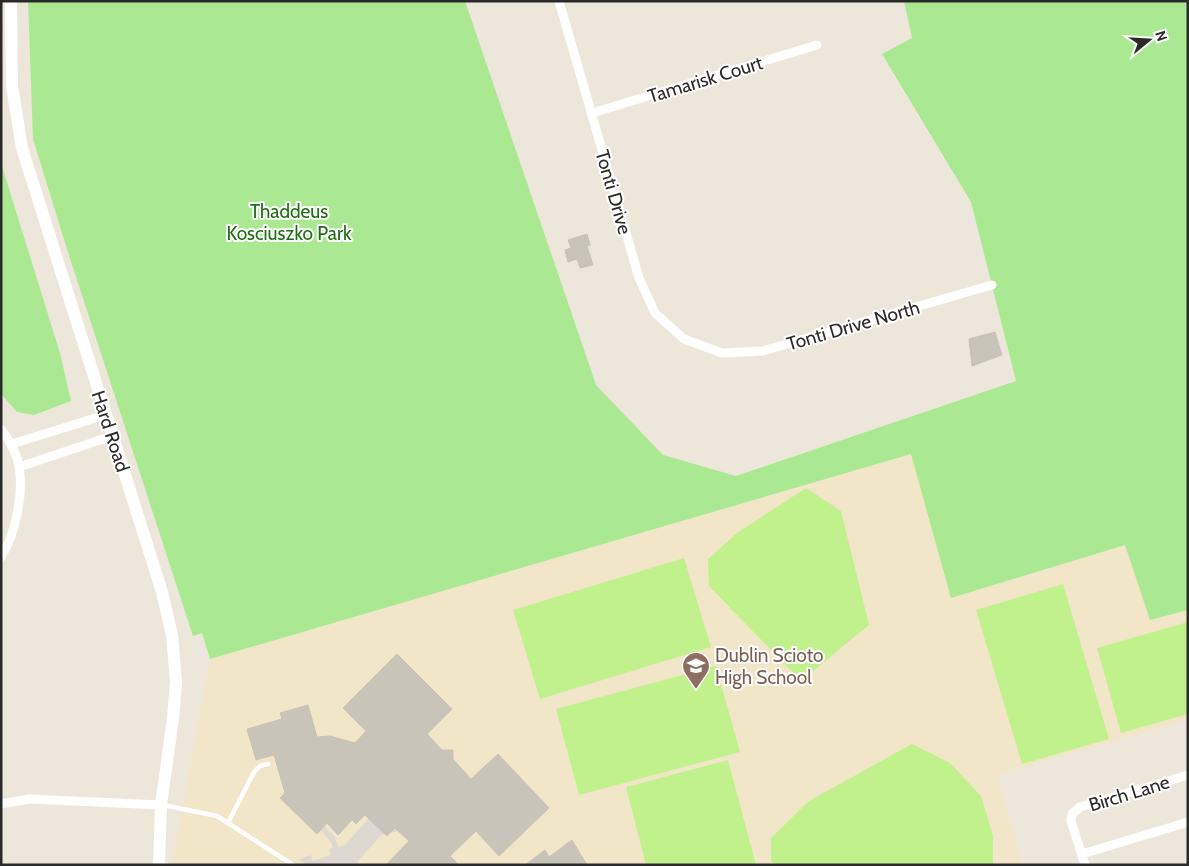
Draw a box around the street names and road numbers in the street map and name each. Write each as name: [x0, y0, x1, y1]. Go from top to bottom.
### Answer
street label: Tamarisk Court: [645, 51, 766, 108]
street label: Tonti Drive: [590, 147, 637, 237]
street label: Tonti Drive North: [784, 295, 922, 355]
street label: Hard Road: [87, 388, 134, 475]
street label: Birch Lane: [1086, 770, 1173, 817]

